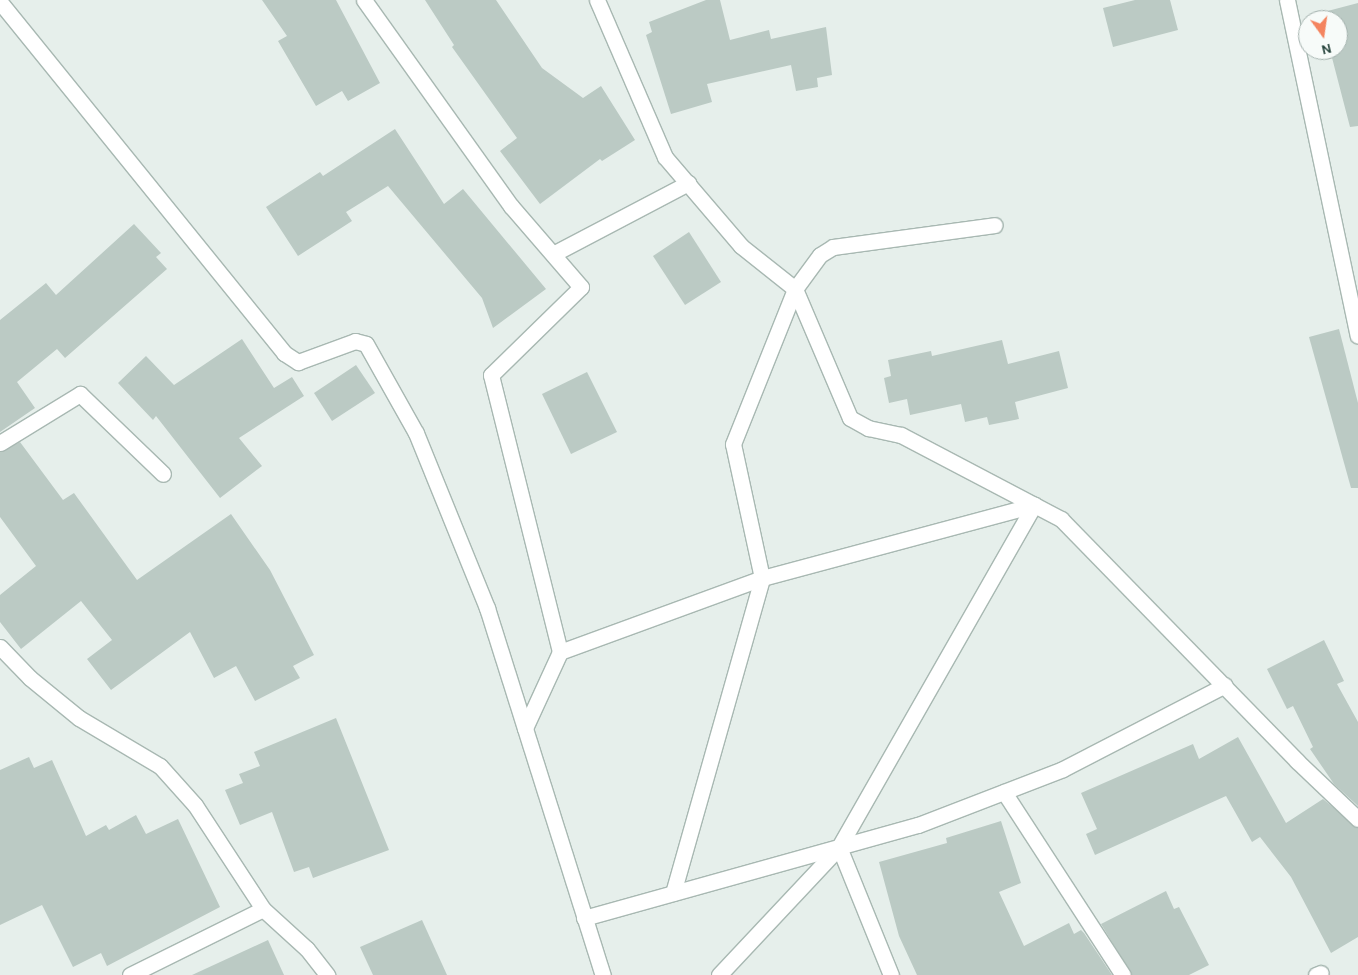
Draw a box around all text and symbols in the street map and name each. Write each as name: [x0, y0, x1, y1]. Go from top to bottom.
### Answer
north arrow: [1298, 10, 1348, 60]
text: N: [1320, 40, 1333, 59]

